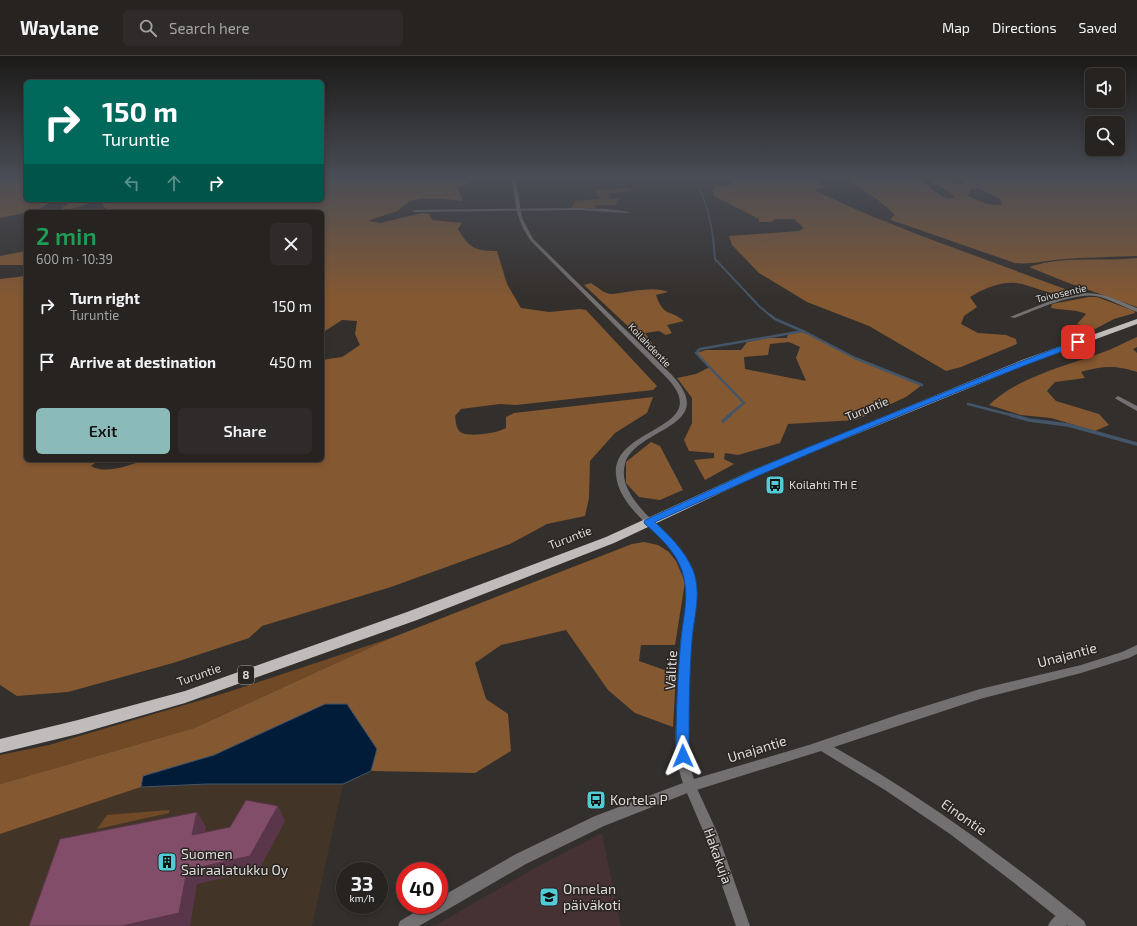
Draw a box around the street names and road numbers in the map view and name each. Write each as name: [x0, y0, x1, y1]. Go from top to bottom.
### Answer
street label: Toivosentie: [1034, 281, 1088, 305]
street label: Koilahdentie: [626, 320, 674, 370]
street label: Turuntie: [843, 393, 890, 423]
street label: Turuntie: [546, 522, 593, 552]
street label: Unajantie: [1035, 638, 1098, 671]
street label: Välitie: [661, 650, 680, 690]
street label: Turuntie: [175, 660, 222, 688]
road number: 8: [238, 666, 254, 684]
street label: Unajantie: [725, 732, 788, 766]
street label: Einontie: [938, 795, 990, 838]
street label: Hakakuja: [701, 826, 736, 886]

